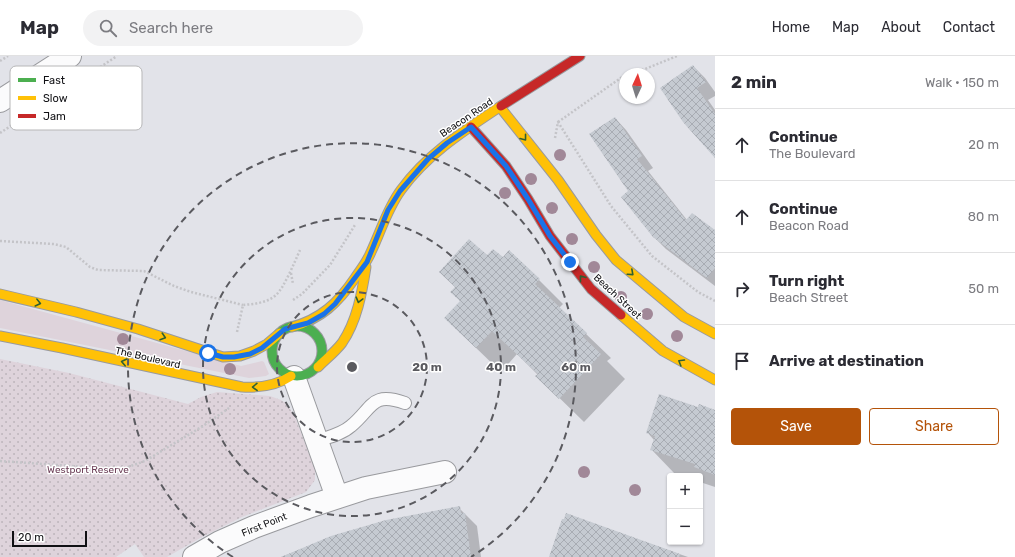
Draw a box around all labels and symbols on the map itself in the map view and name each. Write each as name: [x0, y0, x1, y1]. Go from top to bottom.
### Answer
legend: [10, 66, 142, 130]
north arrow: [619, 68, 655, 104]
text: Fast: [43, 74, 66, 87]
text: Slow: [43, 92, 68, 105]
street label: Beacon Road: [438, 96, 495, 140]
text: Jam: [43, 110, 66, 123]
one-way arrow: [520, 133, 527, 140]
route end: [561, 253, 579, 271]
one-way arrow: [626, 268, 634, 275]
street label: Beach Street: [591, 272, 644, 322]
one-way arrow: [580, 275, 587, 282]
one-way arrow: [355, 296, 364, 303]
one-way arrow: [35, 298, 41, 306]
one-way arrow: [160, 332, 167, 341]
route start: [199, 344, 217, 362]
street label: The Boulevard: [114, 345, 182, 371]
one-way arrow: [121, 359, 127, 367]
one-way arrow: [678, 359, 685, 366]
centre of rings: [345, 360, 359, 374]
text: 20 m: [412, 360, 442, 374]
text: 40 m: [486, 360, 516, 374]
text: 60 m: [561, 360, 591, 374]
one-way arrow: [252, 383, 258, 391]
park label: Westport Reserve: [47, 464, 129, 476]
street label: First Point: [240, 510, 289, 539]
scale bar: [12, 529, 87, 548]

